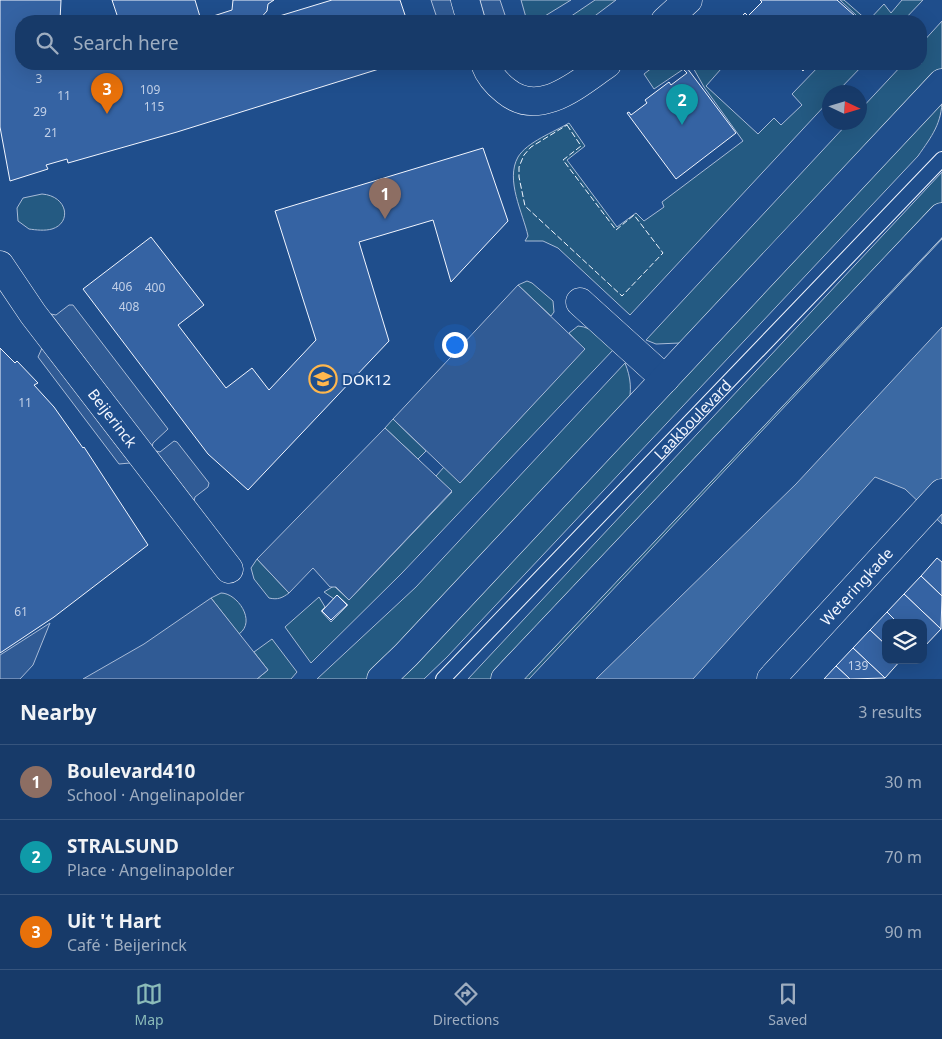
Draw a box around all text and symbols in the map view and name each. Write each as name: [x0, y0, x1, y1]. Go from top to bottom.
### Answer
search box: [15, 15, 927, 70]
icon: search: [33, 29, 61, 57]
text: Search here: [73, 30, 179, 56]
house number: 3: [36, 70, 43, 87]
pin: 3: [91, 73, 123, 114]
house number: 109: [140, 81, 160, 98]
pin: 2: [666, 84, 698, 125]
north arrow: [822, 85, 867, 130]
house number: 11: [57, 87, 71, 104]
house number: 115: [144, 98, 164, 115]
house number: 29: [33, 103, 47, 120]
house number: 21: [44, 124, 58, 141]
pin: 1: [369, 178, 401, 219]
house number: 406: [112, 278, 132, 295]
house number: 400: [145, 279, 165, 296]
house number: 408: [119, 298, 139, 315]
your location: [442, 332, 468, 358]
school or university icon: DOK12: [308, 364, 338, 394]
place label: DOK12: [342, 369, 391, 389]
street label: Laakboulevard: [649, 375, 735, 464]
street label: Beijerinck: [84, 384, 142, 451]
house number: 11: [18, 394, 32, 411]
street label: Weteringkade: [815, 543, 897, 629]
house number: 61: [14, 603, 28, 620]
map controls: [882, 619, 927, 664]
button: layers: [882, 619, 927, 664]
house number: 139: [848, 657, 868, 674]
text: Nearby: [20, 698, 96, 726]
text: 3 results: [858, 701, 922, 723]
text: Boulevard410: [67, 758, 195, 784]
text: 1: [31, 771, 41, 793]
text: 30 m: [885, 771, 922, 793]
text: School · Angelinapolder: [67, 784, 245, 806]
text: STRALSUND: [67, 833, 179, 859]
text: 2: [31, 846, 41, 868]
text: 70 m: [885, 846, 922, 868]
text: Place · Angelinapolder: [67, 859, 234, 881]
text: Uit 't Hart: [67, 908, 161, 934]
text: 3: [31, 921, 41, 943]
text: 90 m: [885, 921, 922, 943]
text: Café · Beijerinck: [67, 934, 187, 956]
tab: Map: [135, 980, 164, 1029]
tab: Directions: [433, 980, 499, 1029]
tab: Saved: [768, 980, 807, 1029]

